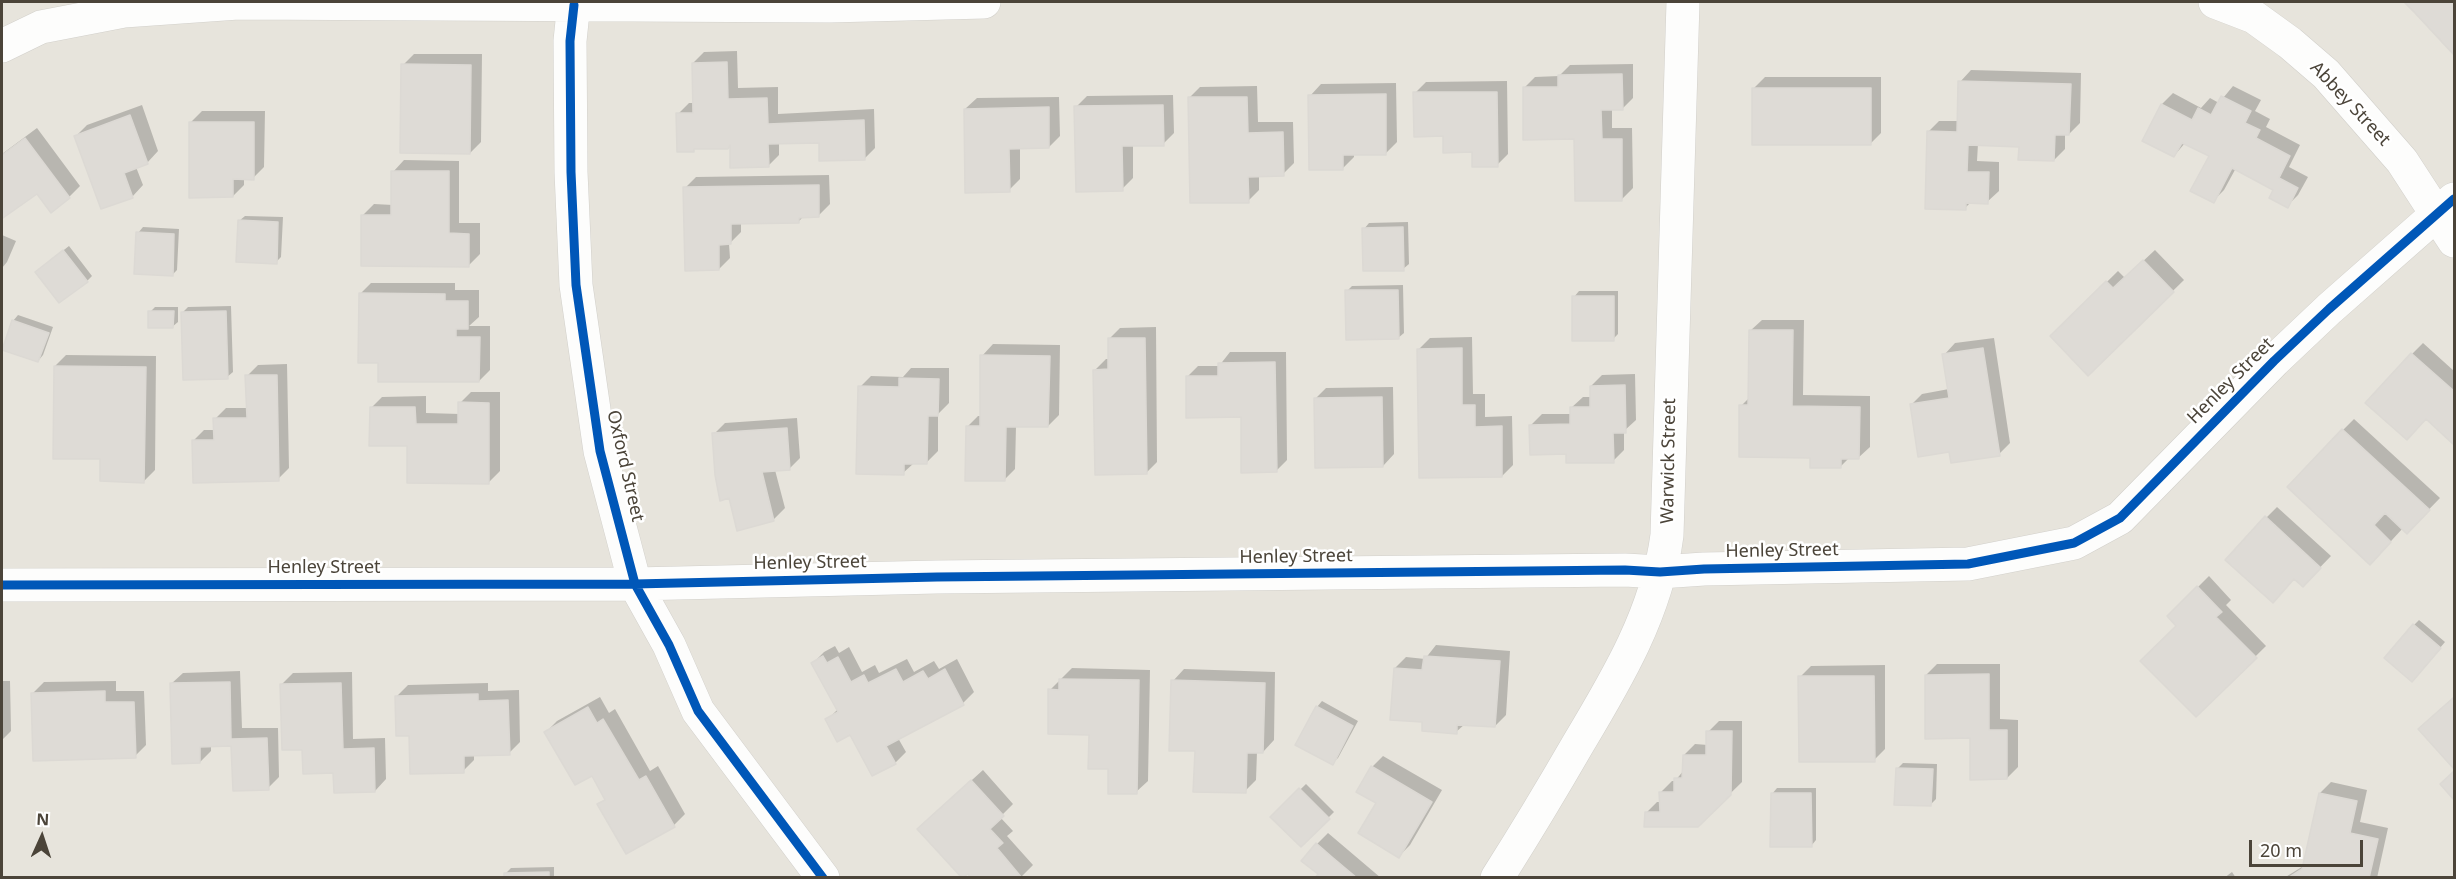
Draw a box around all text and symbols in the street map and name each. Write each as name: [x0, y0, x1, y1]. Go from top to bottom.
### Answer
street label: Abbey Street: [2305, 57, 2395, 151]
street label: Henley Street: [2183, 333, 2279, 429]
street label: Warwick Street: [1657, 398, 1681, 524]
street label: Oxford Street: [602, 408, 648, 524]
street label: Henley Street: [1725, 539, 1839, 563]
street label: Henley Street: [1239, 545, 1353, 569]
street label: Henley Street: [753, 551, 867, 575]
street label: Henley Street: [267, 557, 381, 579]
north arrow: [12, 807, 72, 867]
text: N: [36, 808, 50, 830]
scale bar: [2252, 828, 2366, 866]
text: 20 m: [2260, 838, 2302, 862]

